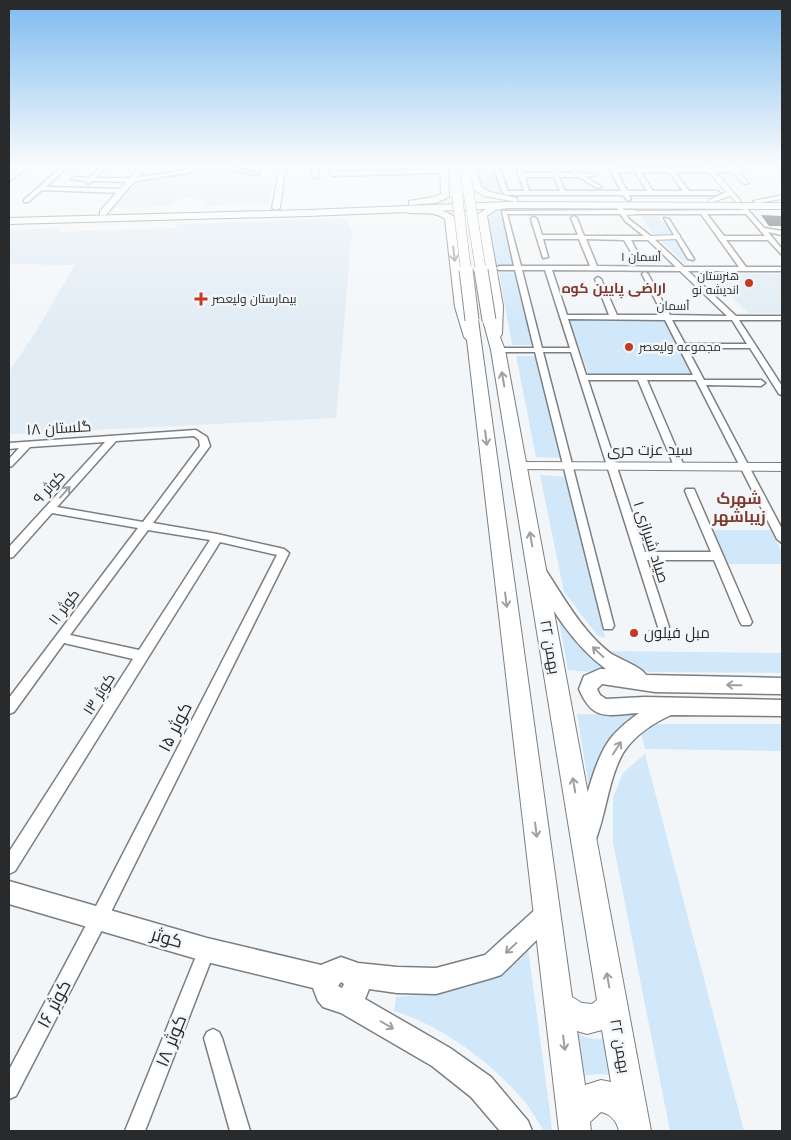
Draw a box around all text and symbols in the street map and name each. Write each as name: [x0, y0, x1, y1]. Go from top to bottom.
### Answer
one-way arrow: [449, 245, 459, 261]
street label: آسمان ۱: [621, 248, 662, 266]
place label: هنرستان اندیشه نو: [692, 267, 739, 299]
marker: هنرستان اندیشه نو: [743, 277, 755, 289]
district label: اراضی پایین کوه: [562, 278, 666, 299]
place label: بیمارستان ولیعصر: [211, 290, 297, 308]
marker: بیمارستان ولیعصر: [194, 292, 208, 306]
street label: آسمان: [657, 297, 690, 315]
place label: مجموعه ولیعصر: [638, 338, 721, 356]
marker: مجموعه ولیعصر: [623, 341, 635, 353]
one-way arrow: [498, 371, 508, 387]
street label: گلستان ۱۸: [26, 415, 92, 441]
one-way arrow: [481, 430, 491, 446]
street label: سید عزت حری: [607, 439, 693, 461]
street label: کوثر ۹: [28, 465, 70, 509]
one-way arrow: [59, 485, 71, 498]
district label: شهرک زیباشهر: [711, 487, 766, 528]
street label: صیاد شیرازی ۱: [627, 498, 675, 586]
one-way arrow: [526, 531, 536, 547]
street label: کوثر ۱۱: [43, 584, 85, 630]
one-way arrow: [501, 591, 511, 607]
street label: ۲۲ بهمن: [534, 618, 566, 676]
place label: مبل فیلون: [644, 622, 710, 644]
marker: مبل فیلون: [628, 627, 640, 639]
one-way arrow: [591, 646, 604, 658]
street label: کوثر ۱۳: [78, 669, 120, 719]
one-way arrow: [726, 681, 742, 690]
street label: ۱۵ کوثر: [151, 698, 199, 756]
one-way arrow: [612, 741, 622, 755]
one-way arrow: [569, 778, 579, 794]
one-way arrow: [531, 822, 541, 838]
street label: کوثر: [147, 921, 186, 955]
one-way arrow: [504, 943, 517, 954]
one-way arrow: [603, 972, 613, 988]
street label: کوثر ۱۶: [30, 975, 78, 1033]
street label: کوثر ۱۸: [149, 1011, 193, 1071]
street label: ۲۲ بهمن: [604, 1017, 636, 1075]
one-way arrow: [379, 1020, 394, 1030]
one-way arrow: [559, 1035, 569, 1051]

